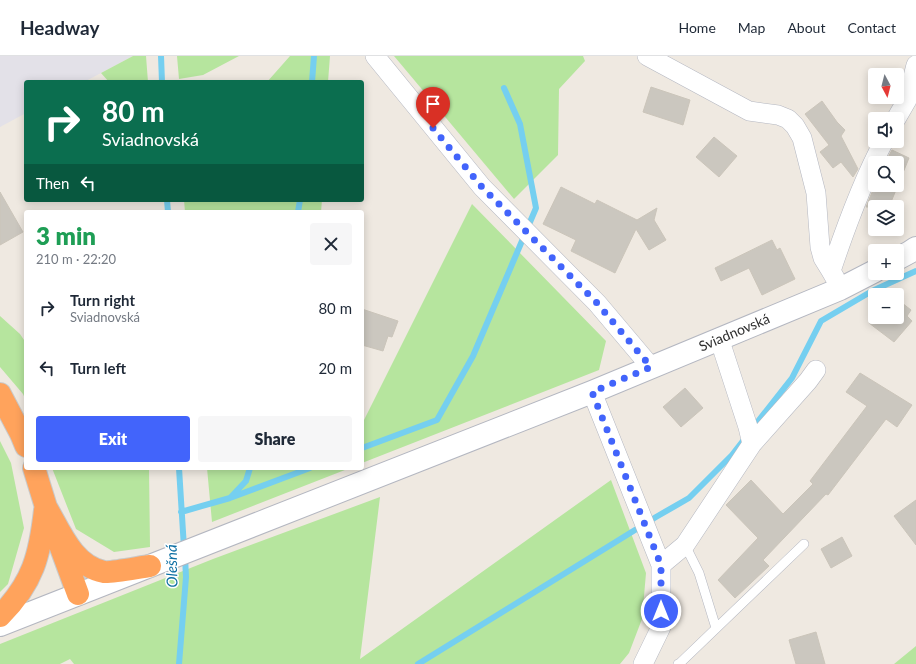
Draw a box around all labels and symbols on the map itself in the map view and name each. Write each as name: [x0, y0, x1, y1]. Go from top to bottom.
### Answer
north arrow: [868, 68, 904, 104]
pin: [416, 87, 450, 128]
street label: Sviadnovská: [696, 309, 772, 355]
water label: Olešná: [162, 544, 180, 588]
position arrow: [640, 590, 682, 632]

